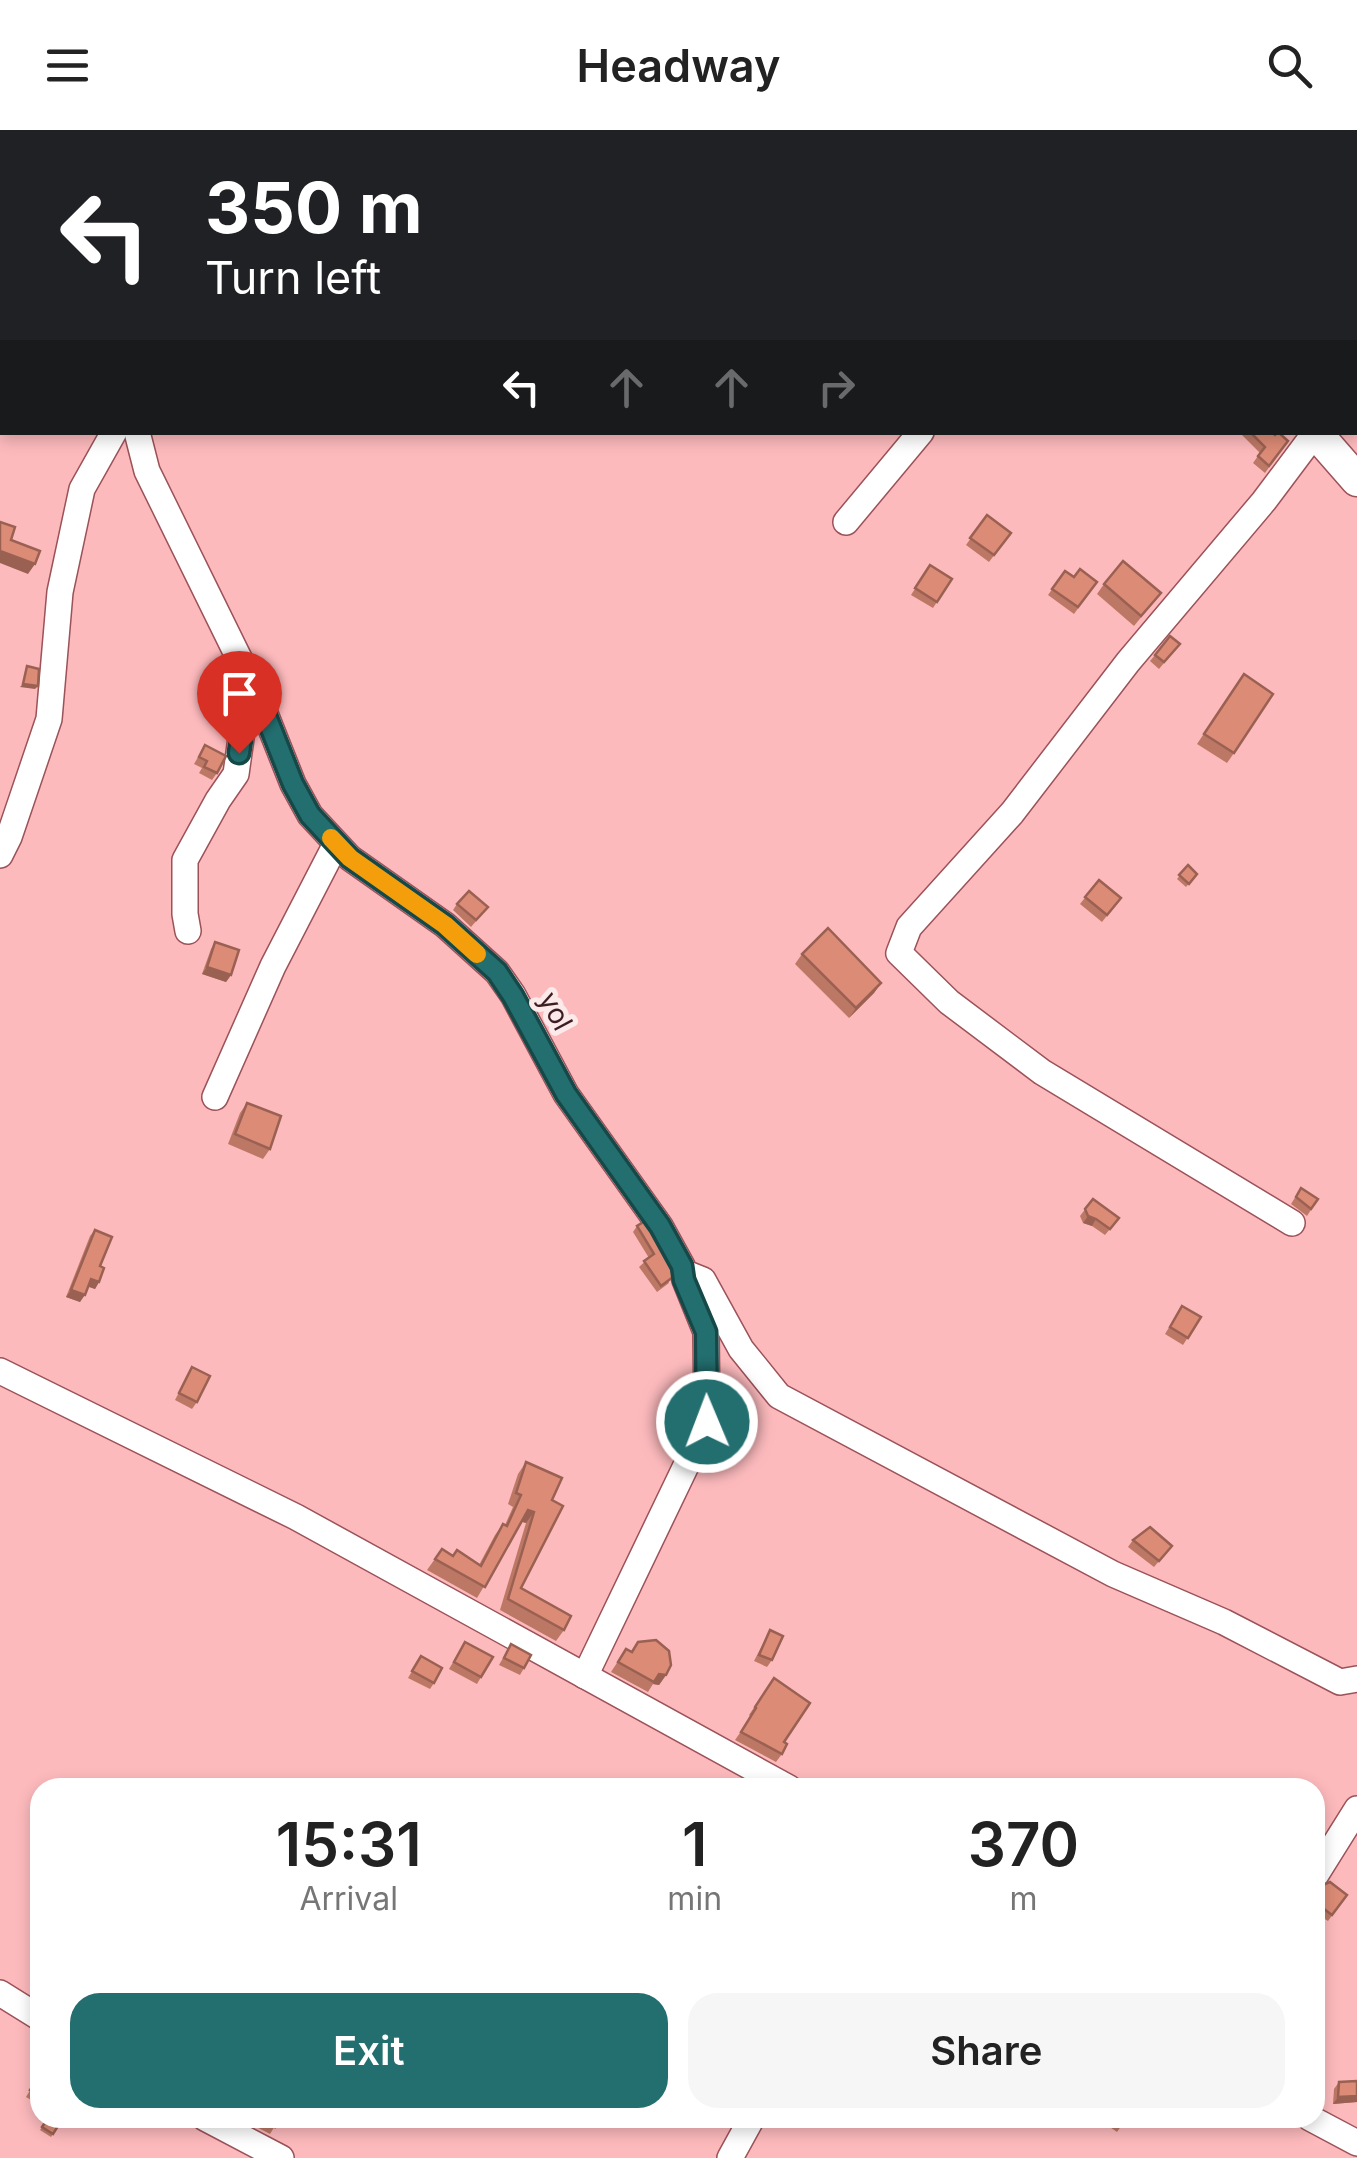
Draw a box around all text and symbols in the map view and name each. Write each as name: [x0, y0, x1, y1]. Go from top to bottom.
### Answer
icon: menu: [40, 38, 95, 93]
text: Headway: [577, 38, 780, 93]
icon: search: [1262, 38, 1317, 93]
text: 350 m: [205, 165, 423, 250]
icon: left: [40, 170, 170, 300]
text: Turn left: [205, 250, 381, 305]
icon: left: [494, 360, 549, 415]
icon: ahead: [599, 360, 654, 415]
icon: ahead: [704, 360, 759, 415]
icon: right: [809, 360, 864, 415]
pin: [197, 651, 282, 754]
icon: arrive: [212, 666, 267, 721]
street label: yol: [532, 986, 580, 1036]
position arrow: [655, 1370, 759, 1474]
text: 15:31: [276, 1808, 422, 1880]
text: 1: [682, 1808, 707, 1880]
text: 370: [968, 1808, 1079, 1880]
text: Arrival: [299, 1879, 398, 1918]
text: min: [667, 1879, 722, 1918]
text: m: [1009, 1879, 1038, 1918]
button: Exit: [70, 1993, 668, 2108]
button: Share: [688, 1993, 1285, 2108]

